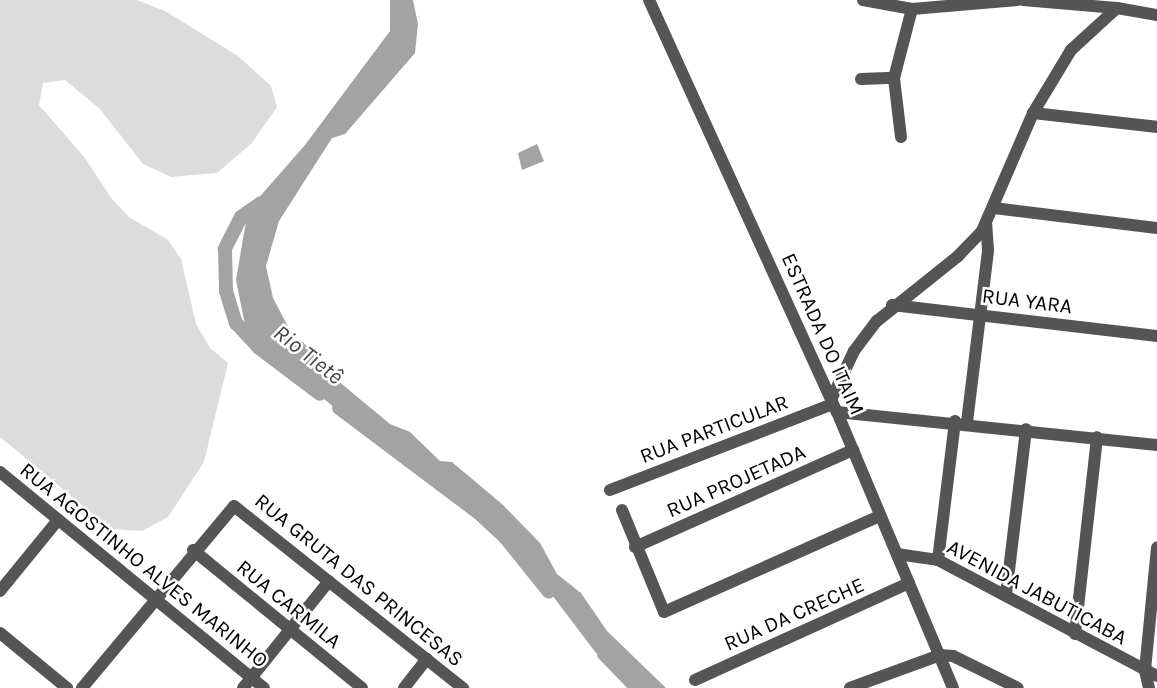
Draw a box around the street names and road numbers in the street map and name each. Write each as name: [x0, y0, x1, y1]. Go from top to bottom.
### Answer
street label: ESTRADA DO ITAIM: [776, 249, 870, 419]
street label: RUA YARA: [980, 283, 1074, 319]
street label: RUA PARTICULAR: [636, 389, 792, 469]
street label: RUA PROJETADA: [663, 439, 809, 523]
street label: RUA AGOSTINHO ALVES MARINHO: [15, 457, 273, 673]
street label: RUA GRUTA DAS PRINCESAS: [250, 488, 468, 672]
street label: AVENIDA JABUTICABA: [943, 534, 1131, 650]
street label: RUA CARMILA: [232, 554, 346, 654]
street label: RUA DA CRECHE: [720, 572, 868, 656]

